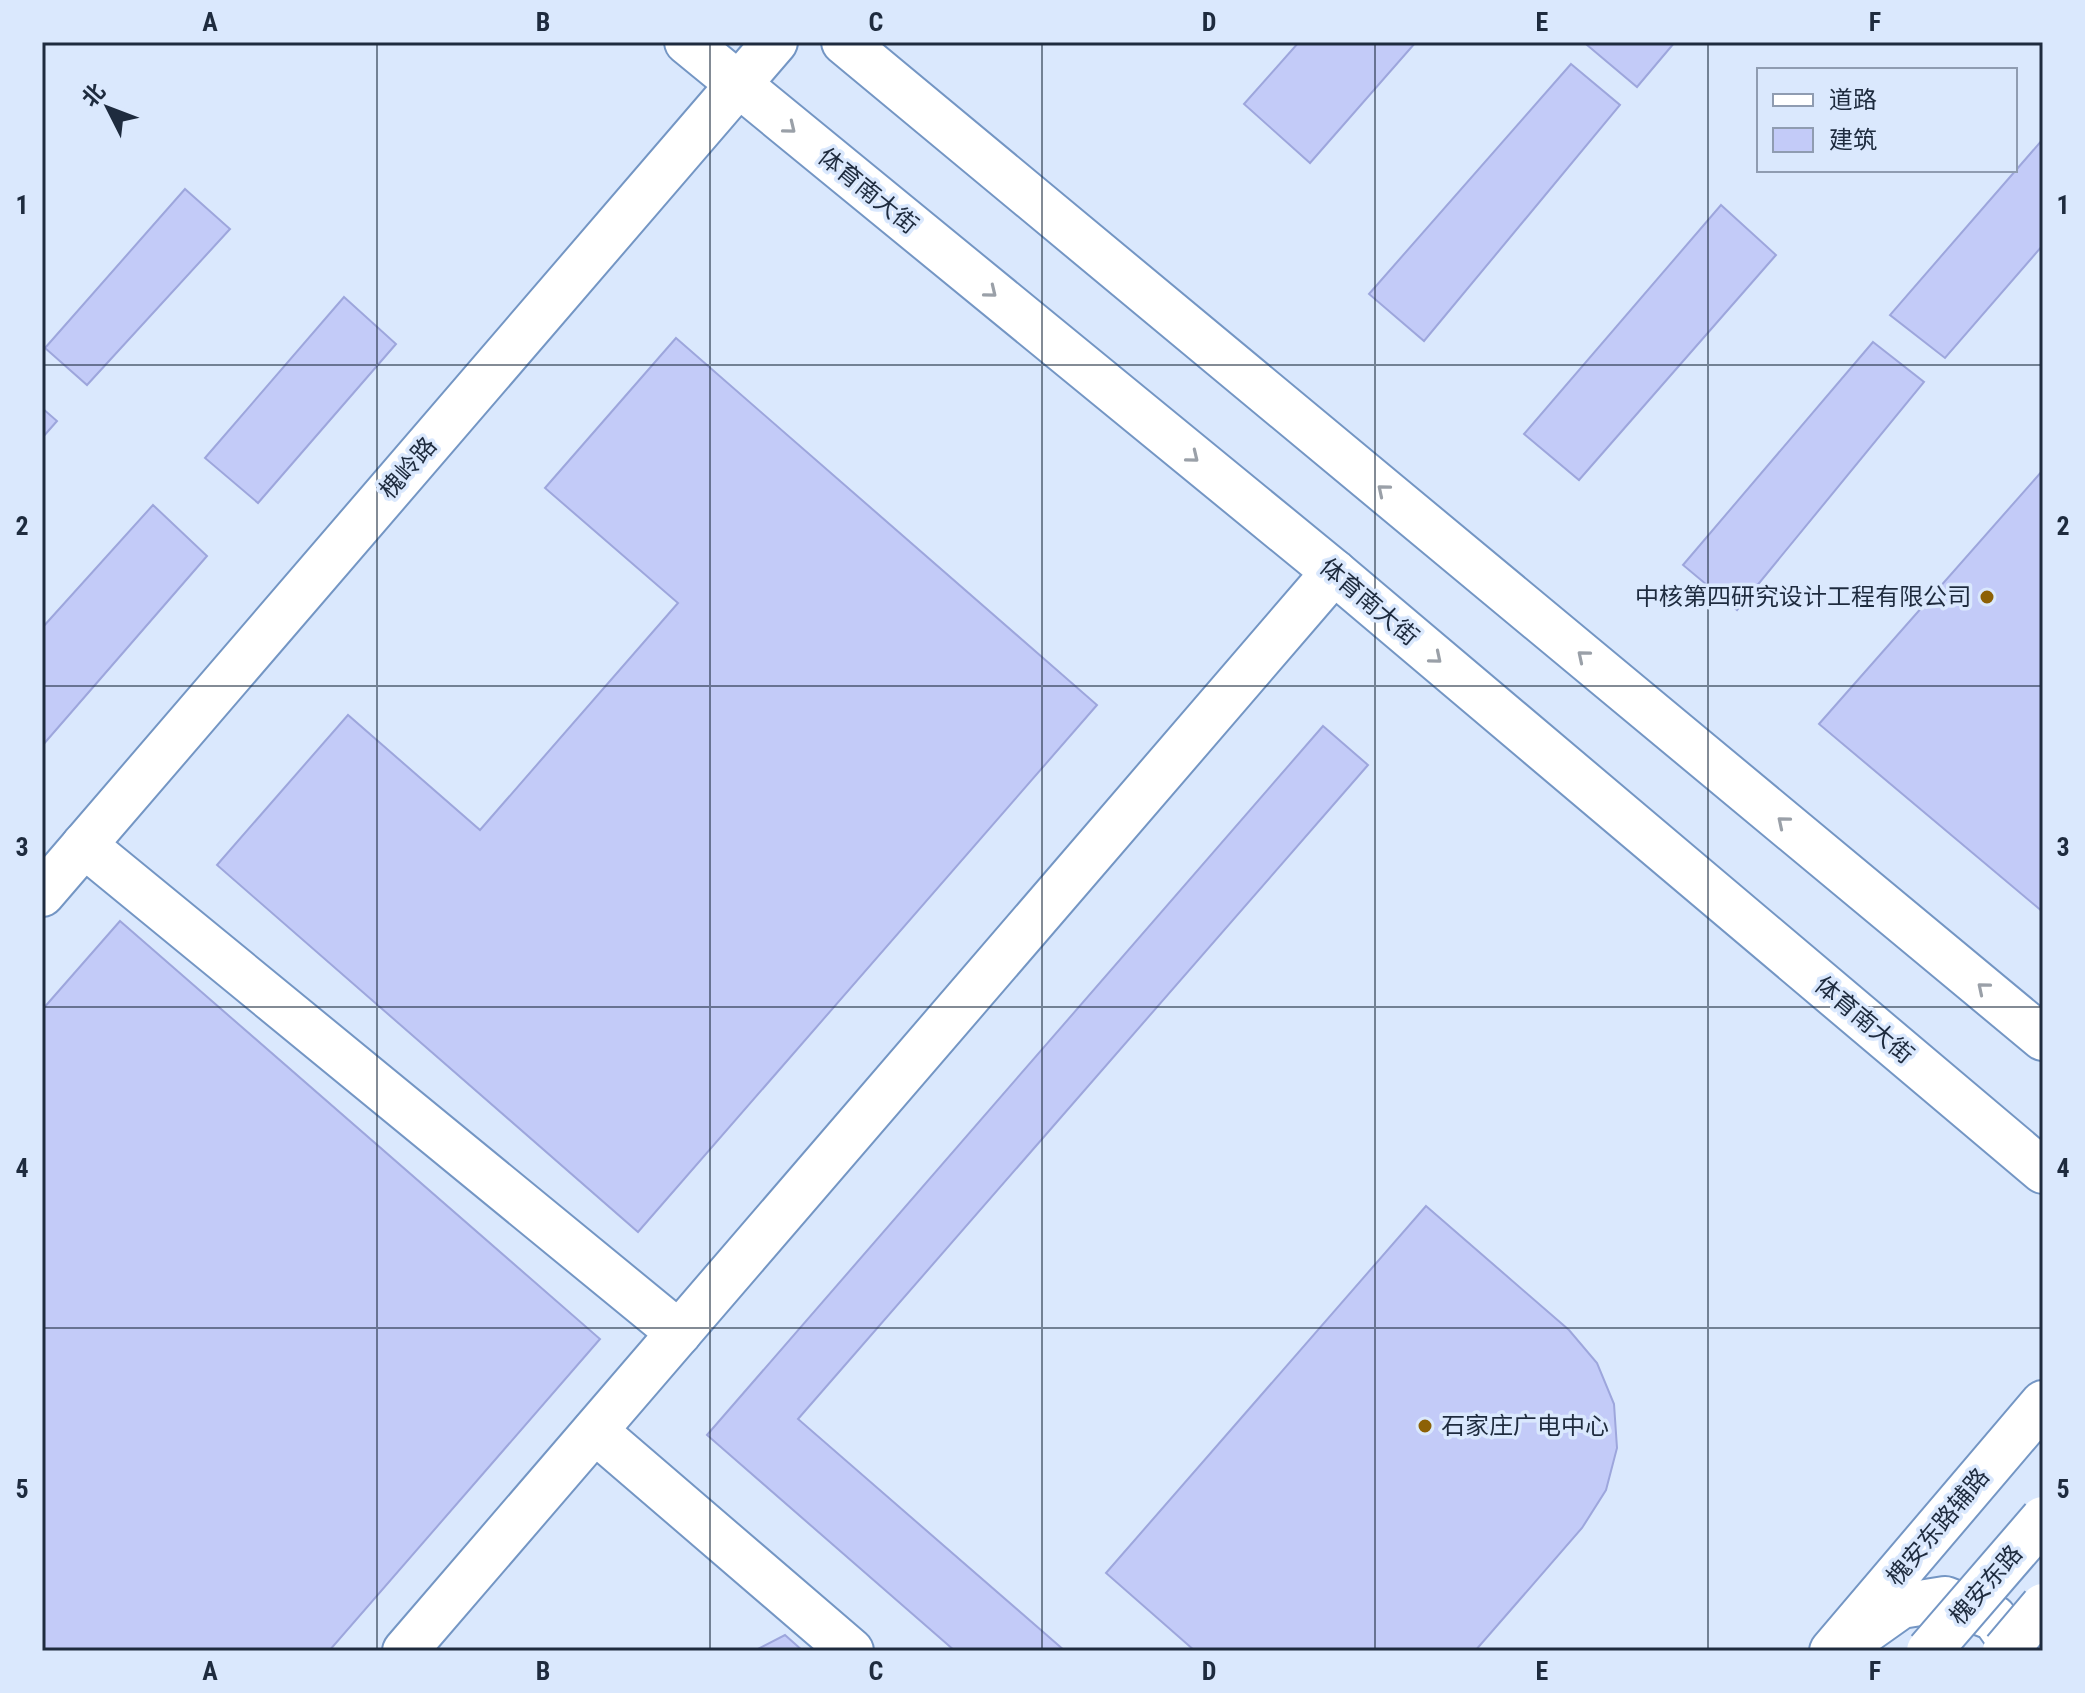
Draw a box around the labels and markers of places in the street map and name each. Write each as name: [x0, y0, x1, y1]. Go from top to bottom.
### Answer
place label: 中核第四研究设计工程有限公司: [1635, 583, 1971, 611]
marker: 中核第四研究设计工程有限公司: [1978, 588, 1996, 606]
place label: 石家庄广电中心: [1441, 1412, 1609, 1440]
marker: 石家庄广电中心: [1416, 1417, 1434, 1435]

